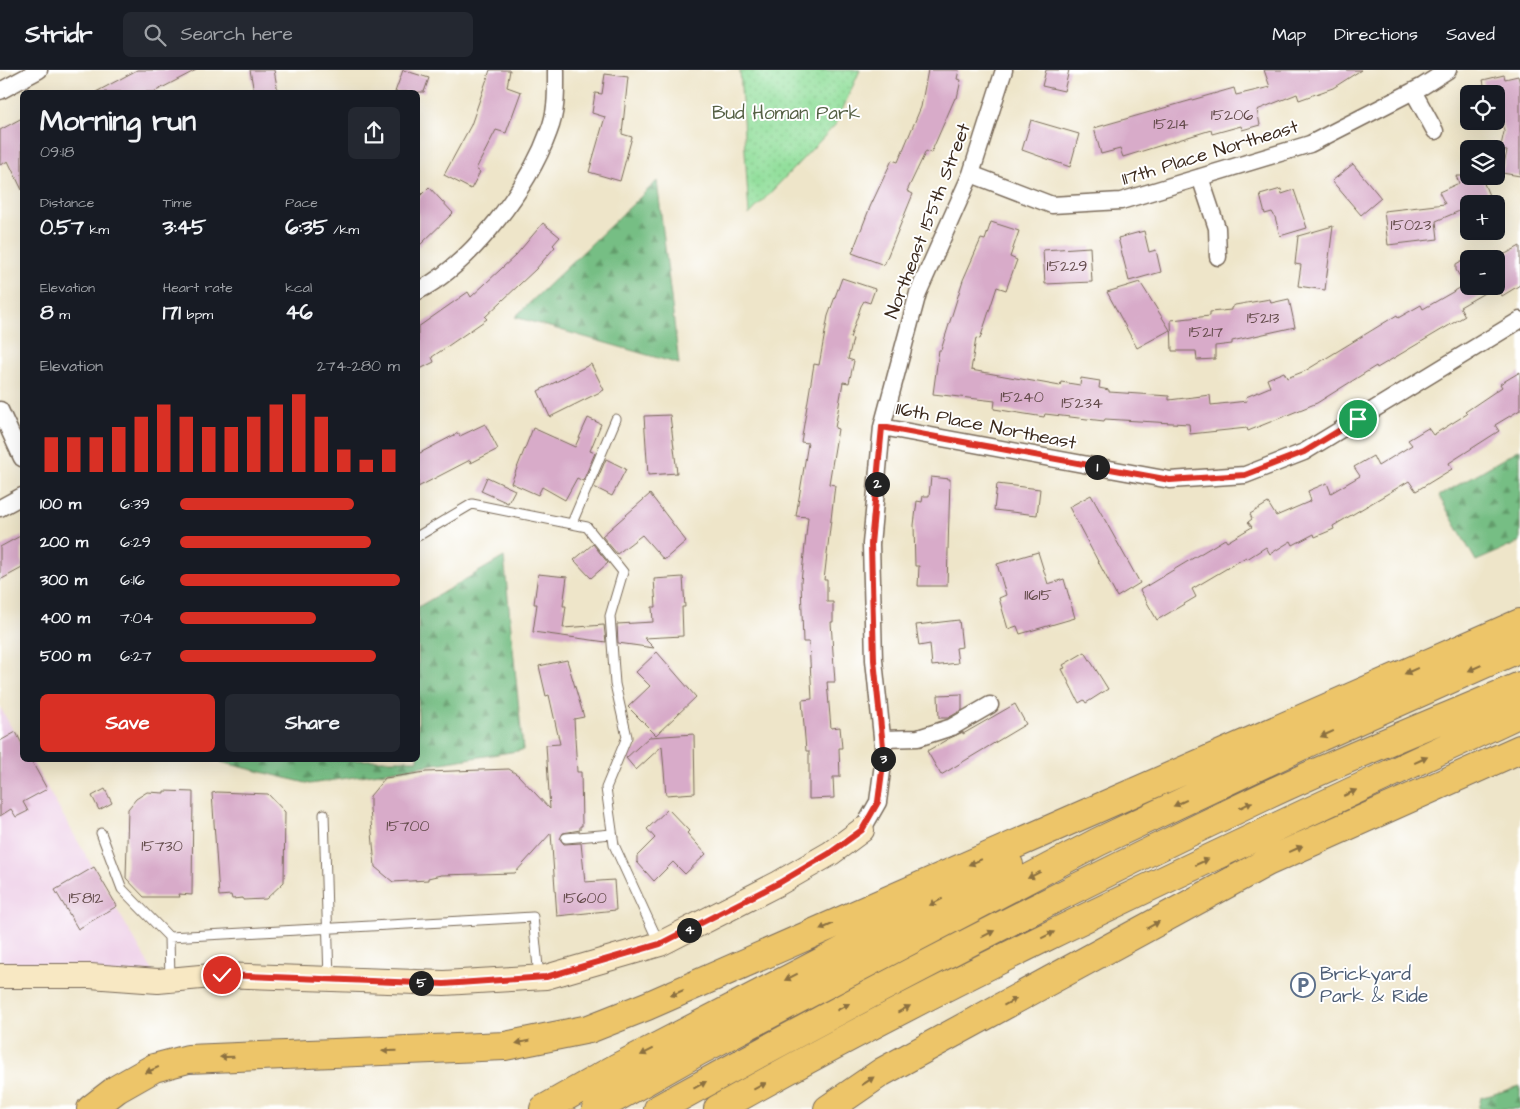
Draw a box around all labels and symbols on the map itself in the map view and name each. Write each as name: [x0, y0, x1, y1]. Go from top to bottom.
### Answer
park label: Bud Homan Park: [712, 100, 860, 127]
house number: 15206: [1211, 104, 1253, 126]
street label: 117th Place Northeast: [1118, 113, 1302, 193]
house number: 15214: [1153, 113, 1189, 135]
street label: Northeast 155th Street: [878, 119, 978, 323]
house number: 15023: [1391, 214, 1431, 236]
house number: 15229: [1047, 255, 1087, 277]
house number: 15213: [1247, 307, 1279, 329]
house number: 15217: [1189, 321, 1223, 343]
house number: 15240: [1000, 386, 1044, 408]
house number: 15234: [1061, 392, 1103, 414]
street label: 116th Place Northeast: [893, 395, 1079, 457]
pin: [1337, 398, 1379, 440]
pin: 1: [1084, 454, 1110, 480]
pin: 2: [864, 472, 890, 496]
house number: 11615: [1024, 584, 1052, 606]
one-way arrow: [1468, 665, 1482, 673]
one-way arrow: [1404, 667, 1418, 675]
one-way arrow: [1320, 731, 1334, 739]
pin: 3: [870, 746, 896, 772]
one-way arrow: [1414, 755, 1429, 764]
one-way arrow: [1343, 789, 1357, 797]
one-way arrow: [1173, 800, 1187, 808]
one-way arrow: [1239, 801, 1253, 809]
house number: 15700: [386, 815, 430, 837]
house number: 15730: [141, 835, 183, 857]
one-way arrow: [1289, 845, 1303, 853]
one-way arrow: [1195, 857, 1209, 865]
one-way arrow: [968, 858, 982, 866]
one-way arrow: [1027, 871, 1041, 879]
house number: 15812: [69, 887, 103, 909]
house number: 15600: [563, 887, 607, 909]
one-way arrow: [929, 898, 943, 907]
pin: 4: [676, 918, 702, 942]
one-way arrow: [1146, 920, 1159, 929]
one-way arrow: [819, 923, 833, 931]
one-way arrow: [980, 929, 995, 938]
one-way arrow: [1041, 931, 1056, 939]
pin: [201, 954, 243, 996]
place label: Brickyard Park & Ride: [1320, 961, 1428, 1010]
pin: 5: [408, 970, 434, 996]
parking icon: Brickyard Park & Ride: [1290, 972, 1316, 998]
one-way arrow: [784, 973, 799, 981]
one-way arrow: [670, 989, 684, 997]
one-way arrow: [1003, 998, 1017, 1006]
one-way arrow: [835, 1003, 850, 1011]
one-way arrow: [897, 1005, 911, 1013]
one-way arrow: [516, 1038, 531, 1046]
one-way arrow: [381, 1047, 397, 1055]
one-way arrow: [640, 1048, 654, 1056]
one-way arrow: [219, 1054, 235, 1062]
one-way arrow: [145, 1067, 159, 1075]
one-way arrow: [861, 1077, 875, 1086]
one-way arrow: [694, 1081, 707, 1090]
one-way arrow: [753, 1082, 768, 1090]

